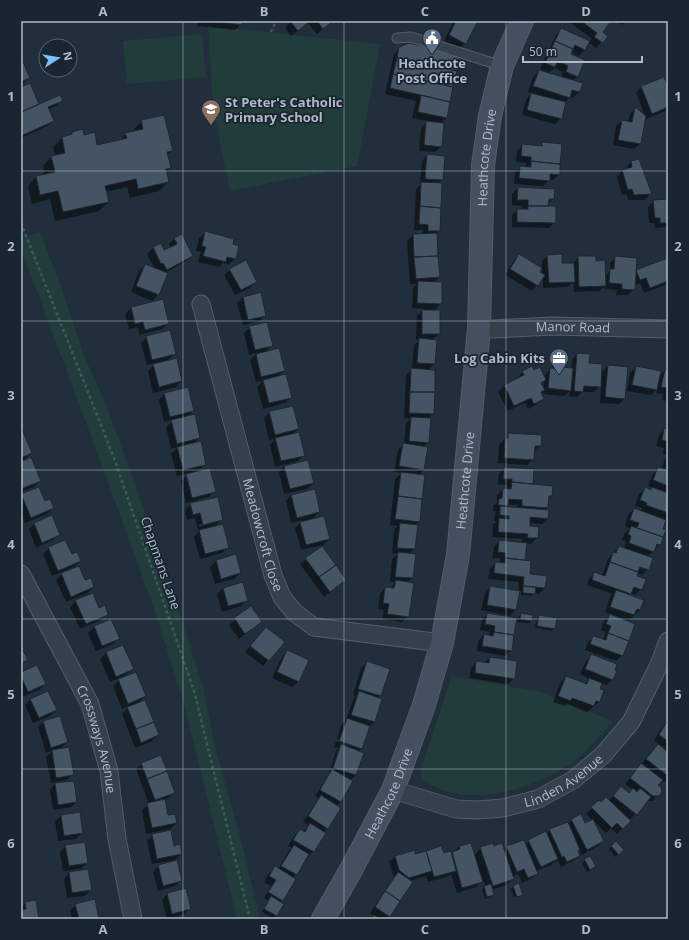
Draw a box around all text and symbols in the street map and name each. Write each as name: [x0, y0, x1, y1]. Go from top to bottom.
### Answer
text: A: [99, 2, 108, 20]
text: B: [260, 2, 269, 20]
text: C: [421, 2, 429, 20]
text: D: [581, 2, 591, 20]
public building icon: Heathcote Post Office: [421, 27, 443, 55]
north arrow: [38, 38, 78, 78]
scale bar: [523, 38, 642, 64]
text: 50 m: [529, 43, 557, 60]
text: N: [60, 50, 77, 62]
place label: Heathcote Post Office: [397, 54, 468, 87]
text: 1: [7, 87, 15, 105]
text: 1: [674, 87, 682, 105]
place label: St Peter's Catholic Primary School: [225, 93, 343, 126]
school or university icon: St Peter's Catholic Primary School: [200, 98, 222, 126]
street label: Heathcote Drive: [473, 107, 500, 207]
text: 2: [7, 237, 15, 255]
text: 2: [674, 237, 682, 255]
street label: Manor Road: [535, 317, 610, 336]
office icon: Log Cabin Kits: [548, 347, 570, 375]
place label: Log Cabin Kits: [454, 349, 545, 367]
text: 3: [7, 386, 15, 404]
text: 3: [674, 386, 682, 404]
street label: Heathcote Drive: [451, 431, 478, 530]
street label: Meadowcroft Close: [239, 476, 288, 594]
street label: Chapmans Lane: [137, 514, 185, 612]
text: 4: [7, 535, 15, 553]
text: 4: [674, 535, 682, 553]
street label: Crossways Avenue: [72, 682, 121, 794]
text: 5: [7, 685, 15, 703]
text: 5: [674, 685, 682, 703]
street label: Heathcote Drive: [360, 745, 417, 842]
street label: Linden Avenue: [522, 750, 607, 811]
text: 6: [7, 834, 15, 852]
text: 6: [674, 834, 682, 852]
text: A: [99, 920, 108, 938]
text: B: [260, 920, 269, 938]
text: C: [421, 920, 429, 938]
text: D: [581, 920, 591, 938]

